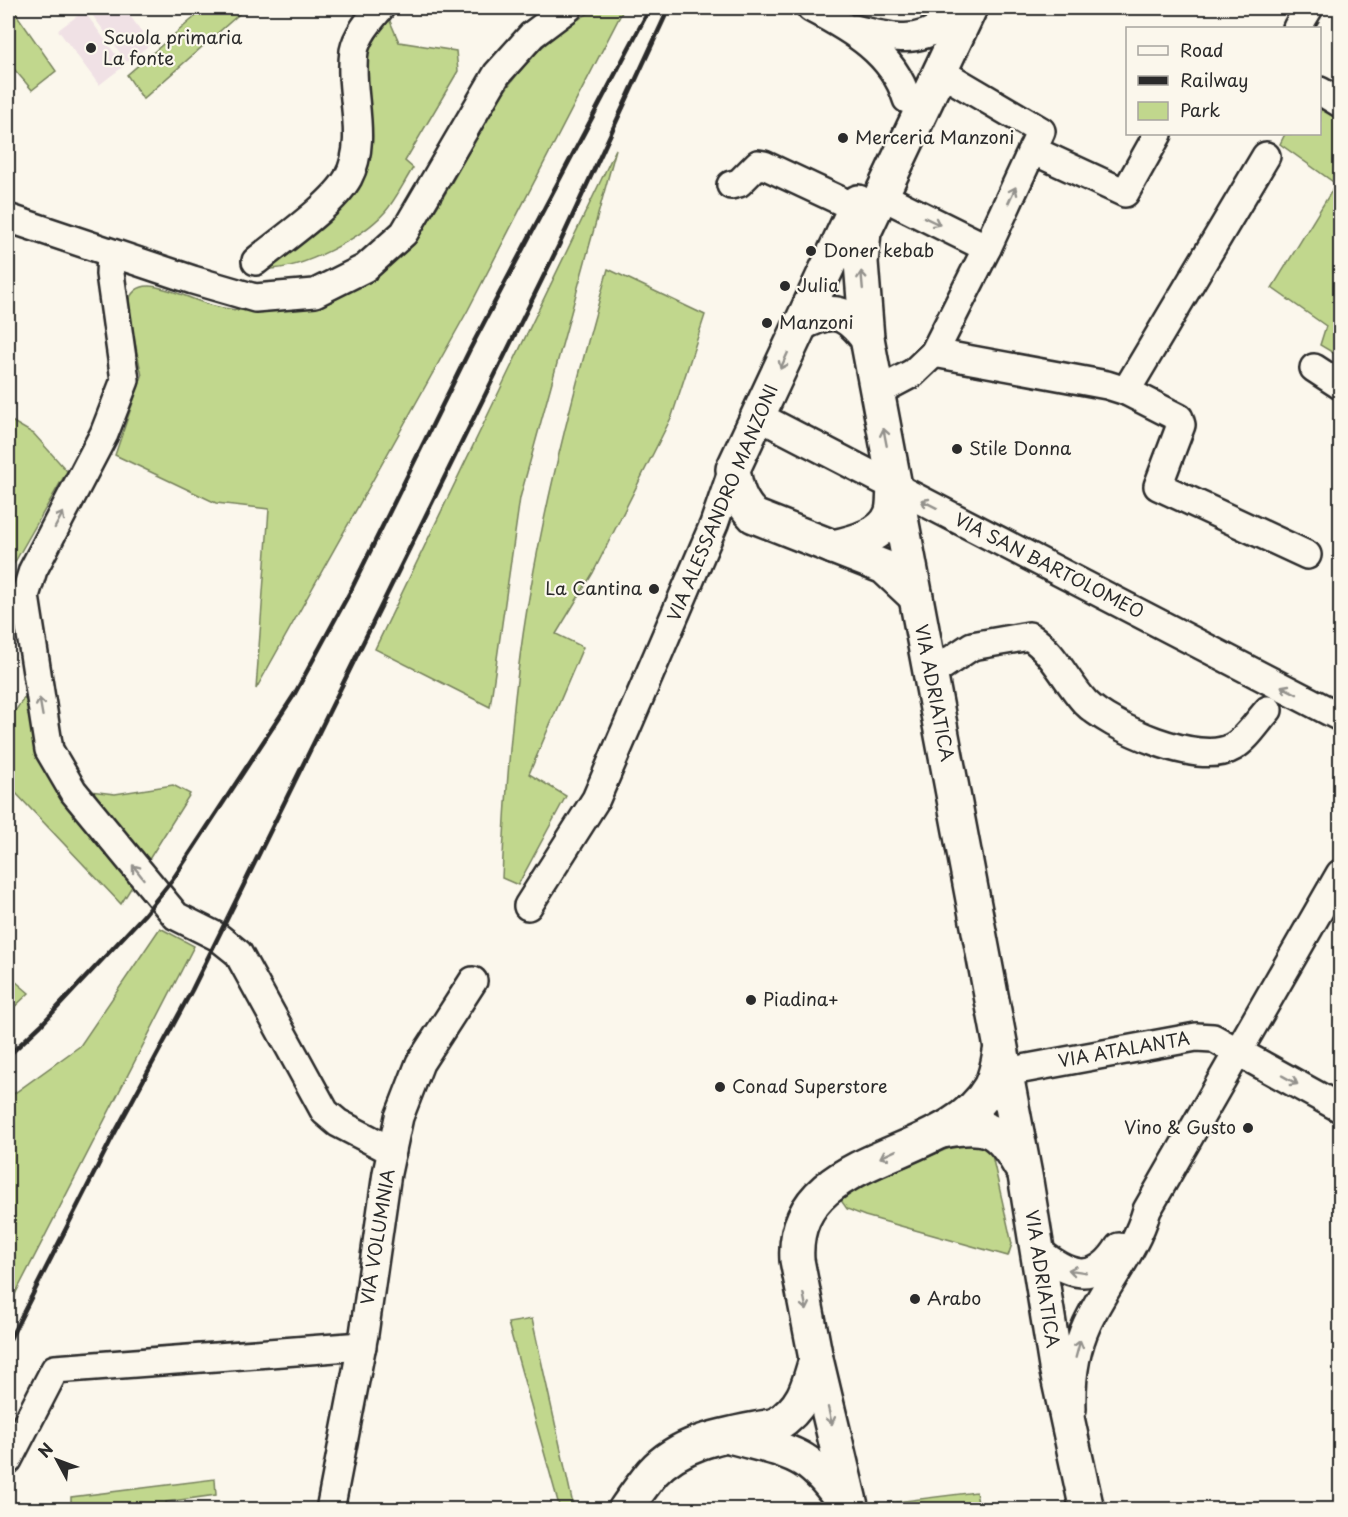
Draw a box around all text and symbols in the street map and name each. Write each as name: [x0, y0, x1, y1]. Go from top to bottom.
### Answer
place label: Scuola primaria La fonte: [103, 23, 243, 71]
legend: [1126, 27, 1321, 135]
text: Road: [1180, 36, 1224, 63]
marker: Scuola primaria La fonte: [84, 41, 98, 55]
text: Railway: [1180, 66, 1248, 93]
text: Park: [1180, 96, 1220, 123]
place label: Merceria Manzoni: [855, 123, 1014, 150]
marker: Merceria Manzoni: [836, 131, 850, 145]
one-way arrow: [1006, 186, 1018, 204]
one-way arrow: [923, 215, 941, 227]
place label: Doner kebab: [823, 236, 934, 263]
marker: Doner kebab: [804, 244, 818, 258]
place label: Julia: [797, 271, 839, 298]
one-way arrow: [856, 271, 867, 291]
marker: Julia: [778, 279, 792, 293]
place label: Manzoni: [779, 308, 854, 335]
marker: Manzoni: [760, 316, 774, 330]
one-way arrow: [777, 351, 789, 369]
street label: VIA ALESSANDRO MANZONI: [659, 380, 784, 625]
one-way arrow: [879, 427, 890, 447]
place label: Stile Donna: [969, 434, 1072, 461]
marker: Stile Donna: [950, 442, 964, 456]
one-way arrow: [921, 498, 938, 510]
street label: VIA SAN BARTOLOMEO: [950, 505, 1149, 624]
one-way arrow: [54, 512, 65, 530]
place label: La Cantina: [545, 574, 643, 601]
marker: La Cantina: [647, 582, 661, 596]
street label: VIA ADRIATICA: [909, 622, 962, 764]
one-way arrow: [1280, 684, 1298, 695]
one-way arrow: [36, 697, 47, 717]
one-way arrow: [131, 864, 144, 880]
place label: Piadina+: [763, 985, 839, 1012]
marker: Piadina+: [744, 993, 758, 1007]
street label: VIA ATALANTA: [1056, 1024, 1192, 1073]
place label: Conad Superstore: [732, 1072, 888, 1099]
one-way arrow: [1281, 1074, 1298, 1086]
marker: Conad Superstore: [713, 1080, 727, 1094]
place label: Vino & Gusto: [1124, 1113, 1236, 1140]
marker: Vino & Gusto: [1241, 1121, 1255, 1135]
one-way arrow: [880, 1149, 898, 1161]
street label: VIA VOLUMNIA: [352, 1167, 401, 1307]
street label: VIA ADRIATICA: [1019, 1208, 1068, 1350]
one-way arrow: [1068, 1265, 1087, 1276]
place label: Arabo: [927, 1284, 981, 1311]
one-way arrow: [800, 1292, 811, 1312]
marker: Arabo: [908, 1292, 922, 1306]
one-way arrow: [1073, 1340, 1085, 1359]
one-way arrow: [825, 1406, 836, 1425]
north arrow: [27, 1430, 87, 1490]
text: N: [32, 1437, 58, 1462]

